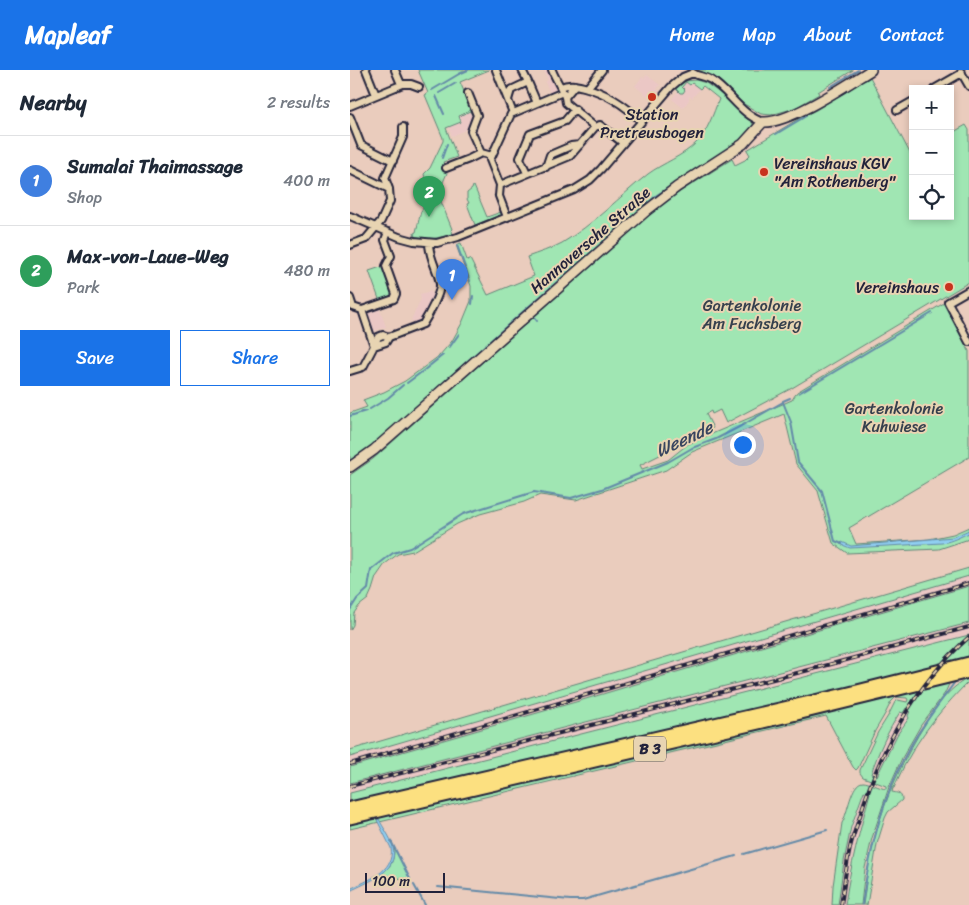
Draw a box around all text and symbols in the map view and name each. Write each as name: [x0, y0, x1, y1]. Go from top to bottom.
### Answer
text: Mapleaf: [25, 14, 111, 56]
text: Home: [670, 19, 715, 51]
text: Map: [743, 19, 776, 51]
text: About: [804, 19, 852, 51]
text: Contact: [880, 19, 944, 51]
text: Nearby: [20, 84, 86, 122]
map controls: [909, 85, 954, 220]
button: +: [909, 85, 954, 130]
text: 2 results: [267, 88, 330, 117]
marker: Station Pretreusbogen: [646, 91, 658, 103]
place label: Station Pretreusbogen: [600, 100, 704, 147]
button: −: [909, 130, 954, 175]
place label: Vereinshaus KGV "Am Rothenberg": [774, 149, 896, 196]
text: Sumalai Thaimassage: [67, 150, 243, 183]
text: 1: [33, 166, 39, 195]
text: 400 m: [283, 166, 330, 195]
marker: Vereinshaus KGV "Am Rothenberg": [758, 166, 770, 178]
button: locate: [909, 175, 954, 220]
pin: 2: [413, 176, 445, 217]
street label: Hannoversche Straße: [523, 179, 657, 301]
text: Shop: [67, 183, 102, 212]
text: Max-von-Laue-Weg: [67, 240, 229, 273]
text: 2: [31, 256, 41, 285]
text: 480 m: [284, 256, 330, 285]
pin: 1: [436, 259, 468, 300]
text: Park: [67, 273, 100, 302]
place label: Vereinshaus: [856, 273, 940, 302]
marker: Vereinshaus: [943, 281, 955, 293]
park label: Gartenkolonie Am Fuchsberg: [701, 291, 802, 338]
button: Save: [20, 330, 170, 386]
button: Share: [180, 330, 330, 386]
park label: Gartenkolonie Kuhwiese: [845, 394, 943, 441]
water label: Weende: [650, 411, 720, 466]
your location: [730, 432, 756, 458]
road number: B 3: [634, 736, 666, 762]
text: 100 m: [372, 869, 410, 894]
scale bar: [365, 870, 445, 893]

